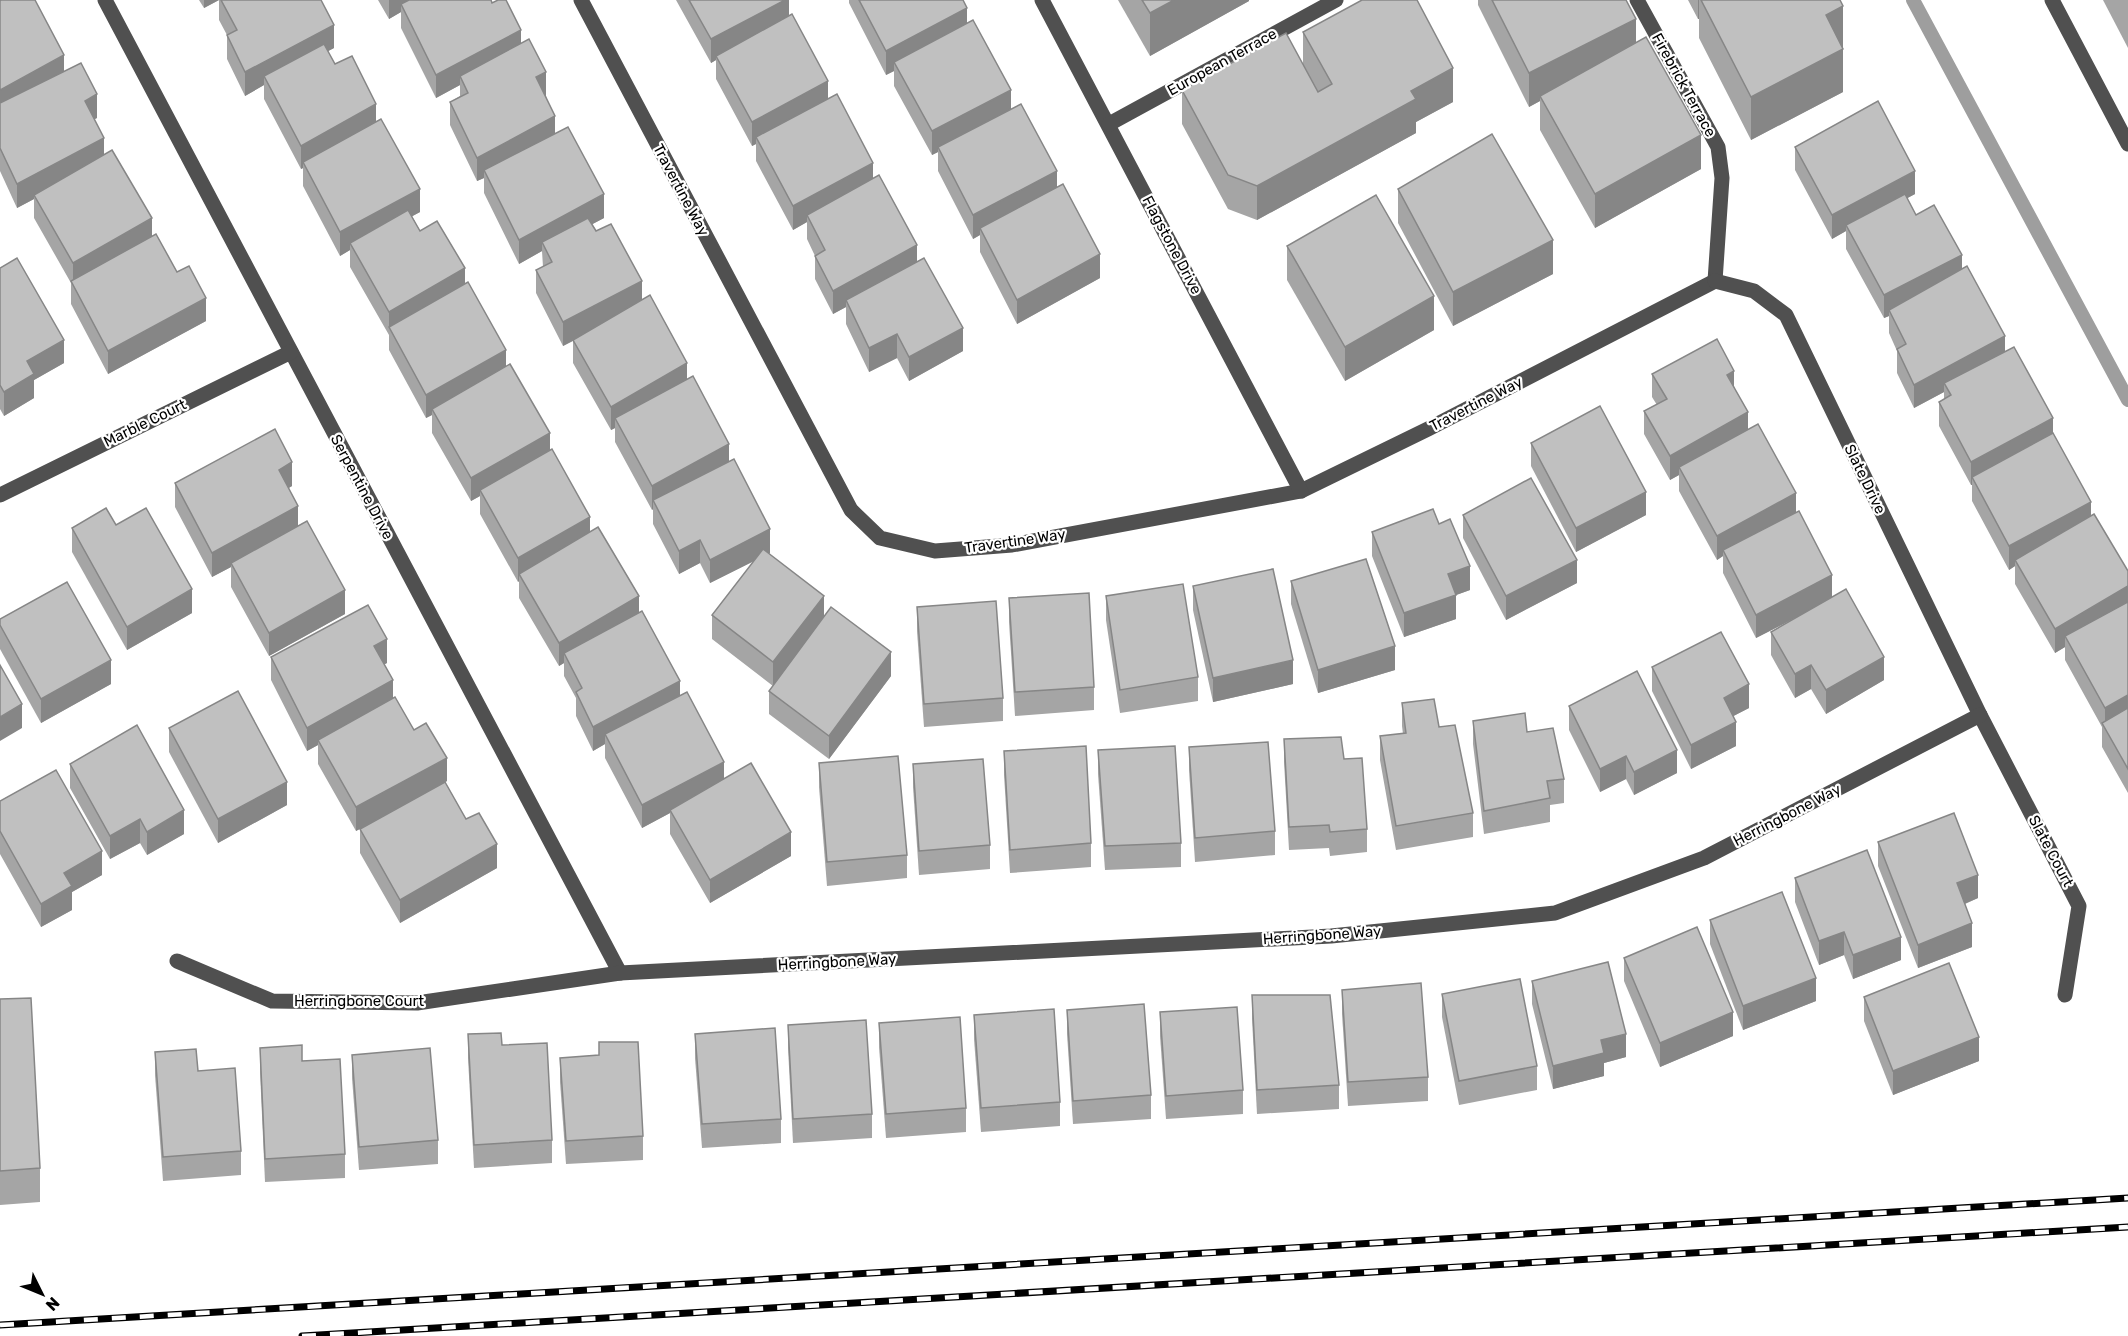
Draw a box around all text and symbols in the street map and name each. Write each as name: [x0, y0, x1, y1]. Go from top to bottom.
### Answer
street label: European Terrace: [1164, 25, 1280, 99]
street label: Firebrick Terrace: [1648, 30, 1720, 140]
street label: Travertine Way: [649, 141, 713, 239]
street label: Flagstone Drive: [1138, 193, 1206, 297]
street label: Travertine Way: [1427, 373, 1525, 435]
street label: Marble Court: [101, 395, 189, 451]
street label: Serpentine Drive: [327, 431, 397, 543]
street label: Slate Drive: [1840, 441, 1890, 517]
street label: Travertine Way: [963, 525, 1067, 557]
street label: Herringbone Way: [1730, 780, 1844, 850]
street label: Slate Court: [2025, 812, 2077, 890]
street label: Herringbone Way: [1262, 922, 1382, 948]
street label: Herringbone Way: [777, 950, 897, 974]
street label: Herringbone Court: [294, 992, 424, 1010]
north arrow: [12, 1264, 72, 1324]
text: N: [42, 1293, 63, 1315]

